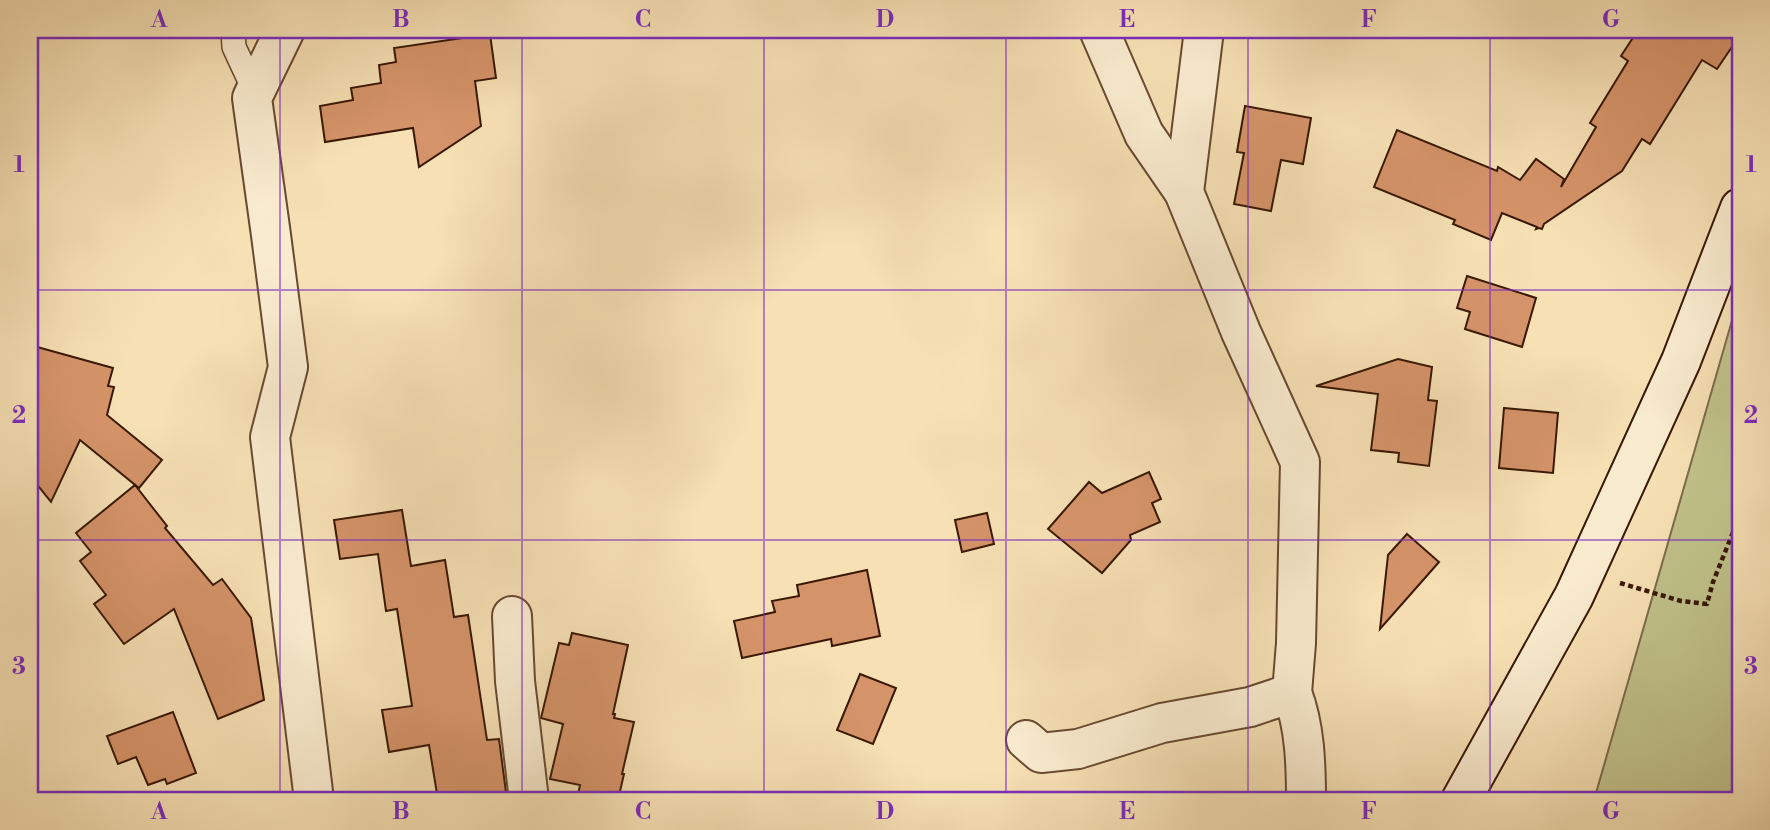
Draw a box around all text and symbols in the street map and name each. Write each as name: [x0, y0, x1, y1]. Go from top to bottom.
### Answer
text: A: [150, 6, 168, 34]
text: B: [392, 6, 410, 34]
text: C: [635, 6, 651, 34]
text: D: [876, 6, 894, 34]
text: E: [1119, 6, 1135, 34]
text: F: [1361, 6, 1377, 34]
text: G: [1602, 6, 1620, 34]
text: 1: [13, 151, 25, 179]
text: 1: [1745, 151, 1757, 179]
text: 2: [12, 402, 26, 430]
text: 2: [1744, 402, 1758, 430]
text: 3: [12, 653, 26, 681]
text: 3: [1744, 653, 1758, 681]
text: A: [150, 798, 168, 826]
text: B: [392, 798, 410, 826]
text: C: [635, 798, 651, 826]
text: D: [876, 798, 894, 826]
text: E: [1119, 798, 1135, 826]
text: F: [1361, 798, 1377, 826]
text: G: [1602, 798, 1620, 826]

